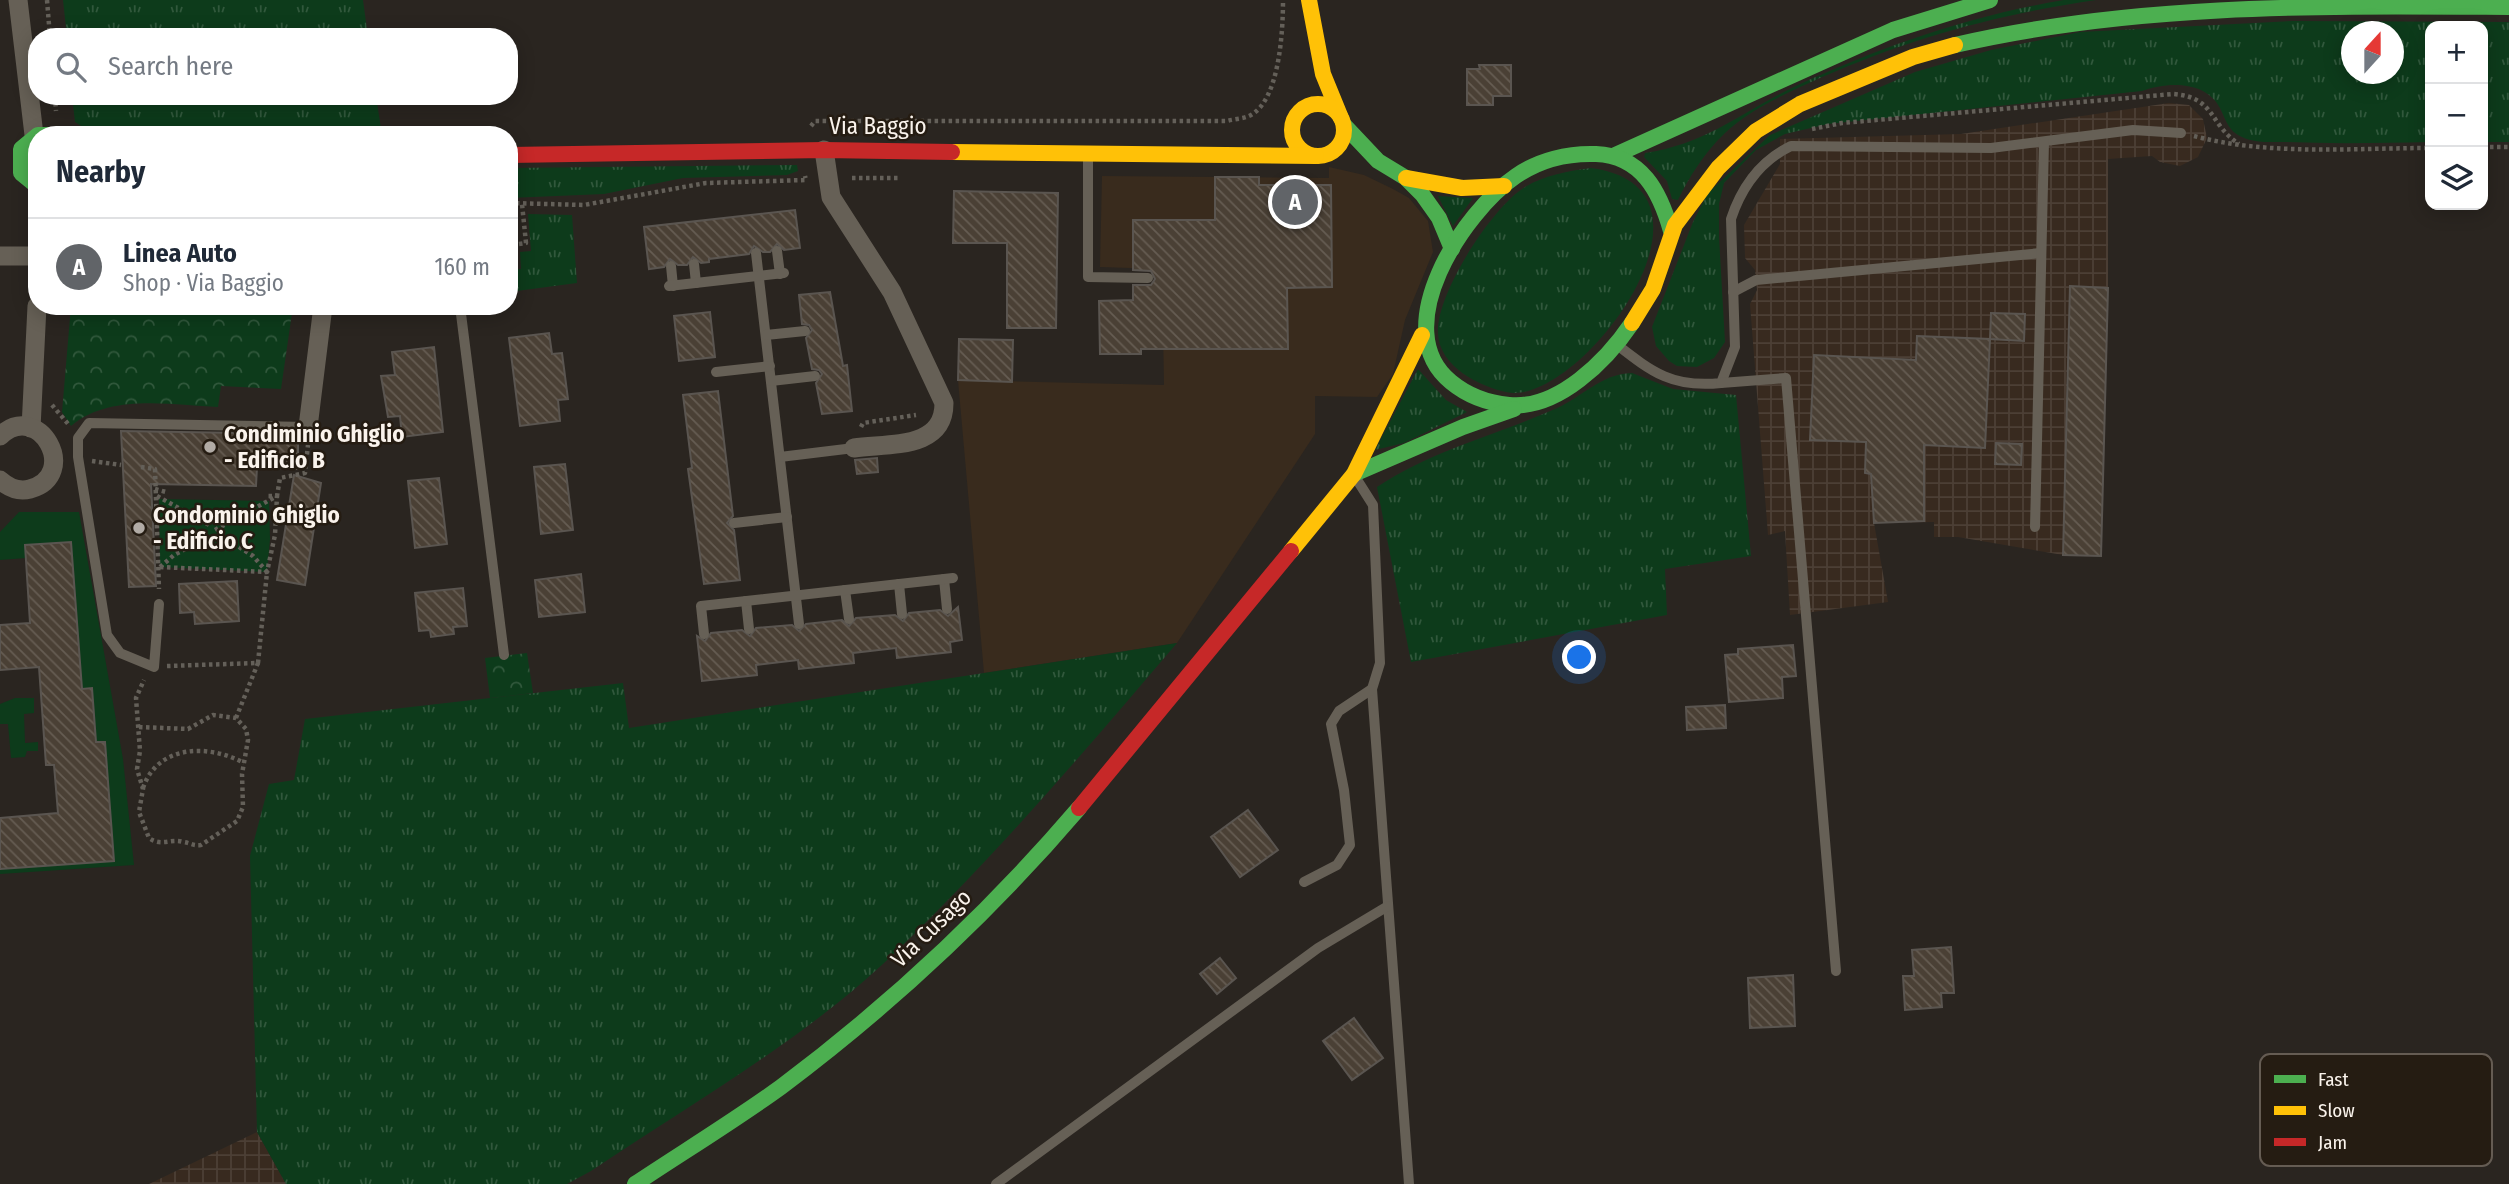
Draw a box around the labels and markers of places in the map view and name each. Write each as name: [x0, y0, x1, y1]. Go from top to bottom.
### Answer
pin: A: [1272, 176, 1318, 228]
place label: Condiminio Ghiglio - Edificio B: [224, 420, 405, 474]
marker: Condiminio Ghiglio - Edificio B: [202, 439, 218, 455]
place label: Condominio Ghiglio - Edificio C: [153, 501, 340, 555]
marker: Condominio Ghiglio - Edificio C: [131, 520, 147, 536]

